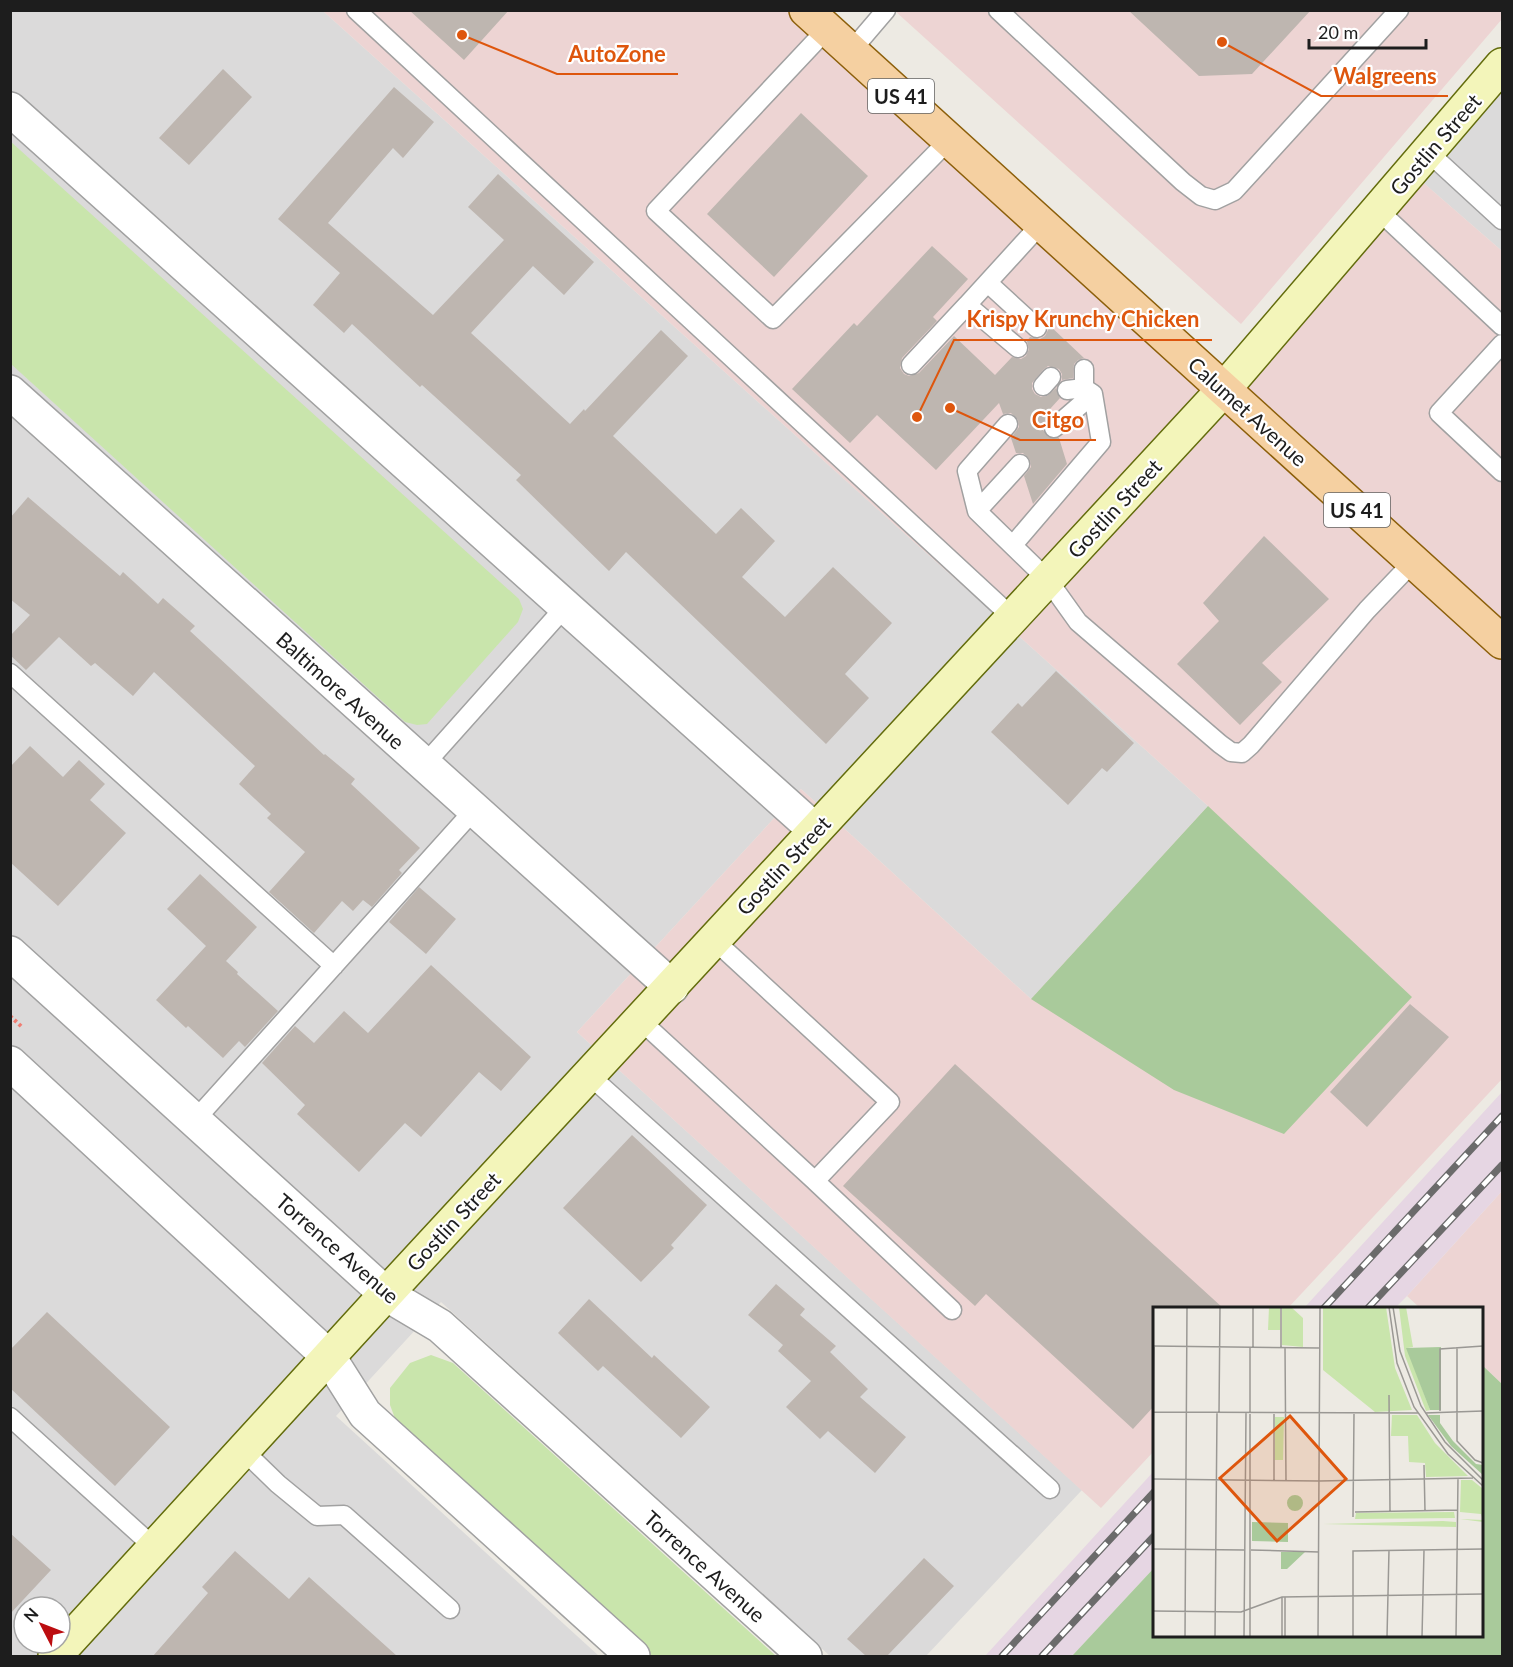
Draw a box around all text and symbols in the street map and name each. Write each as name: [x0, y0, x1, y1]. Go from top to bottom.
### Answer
scale bar: [1309, 12, 1426, 50]
text: 20 m: [1318, 21, 1358, 43]
callout: AutoZone: [557, 34, 678, 74]
text: AutoZone: [567, 40, 666, 67]
callout: Walgreens: [1321, 56, 1448, 96]
text: Walgreens: [1333, 62, 1437, 89]
road number: US 41: [868, 79, 934, 113]
street label: Gostlin Street: [1384, 88, 1486, 200]
callout: Krispy Krunchy Chicken: [954, 300, 1212, 340]
text: Krispy Krunchy Chicken: [967, 305, 1199, 332]
street label: Calumet Avenue: [1183, 351, 1313, 471]
callout: Citgo: [1020, 400, 1096, 440]
text: Citgo: [1032, 406, 1084, 433]
street label: Gostlin Street: [1062, 453, 1166, 563]
road number: US 41: [1324, 493, 1390, 527]
street label: Baltimore Avenue: [272, 626, 410, 754]
street label: Gostlin Street: [731, 810, 835, 920]
street label: Gostlin Street: [401, 1166, 505, 1276]
street label: Torrence Avenue: [271, 1188, 405, 1308]
inset map: [1153, 1307, 1483, 1637]
street label: Torrence Avenue: [639, 1505, 771, 1627]
north arrow: [12, 1595, 72, 1655]
text: N: [19, 1604, 42, 1626]

